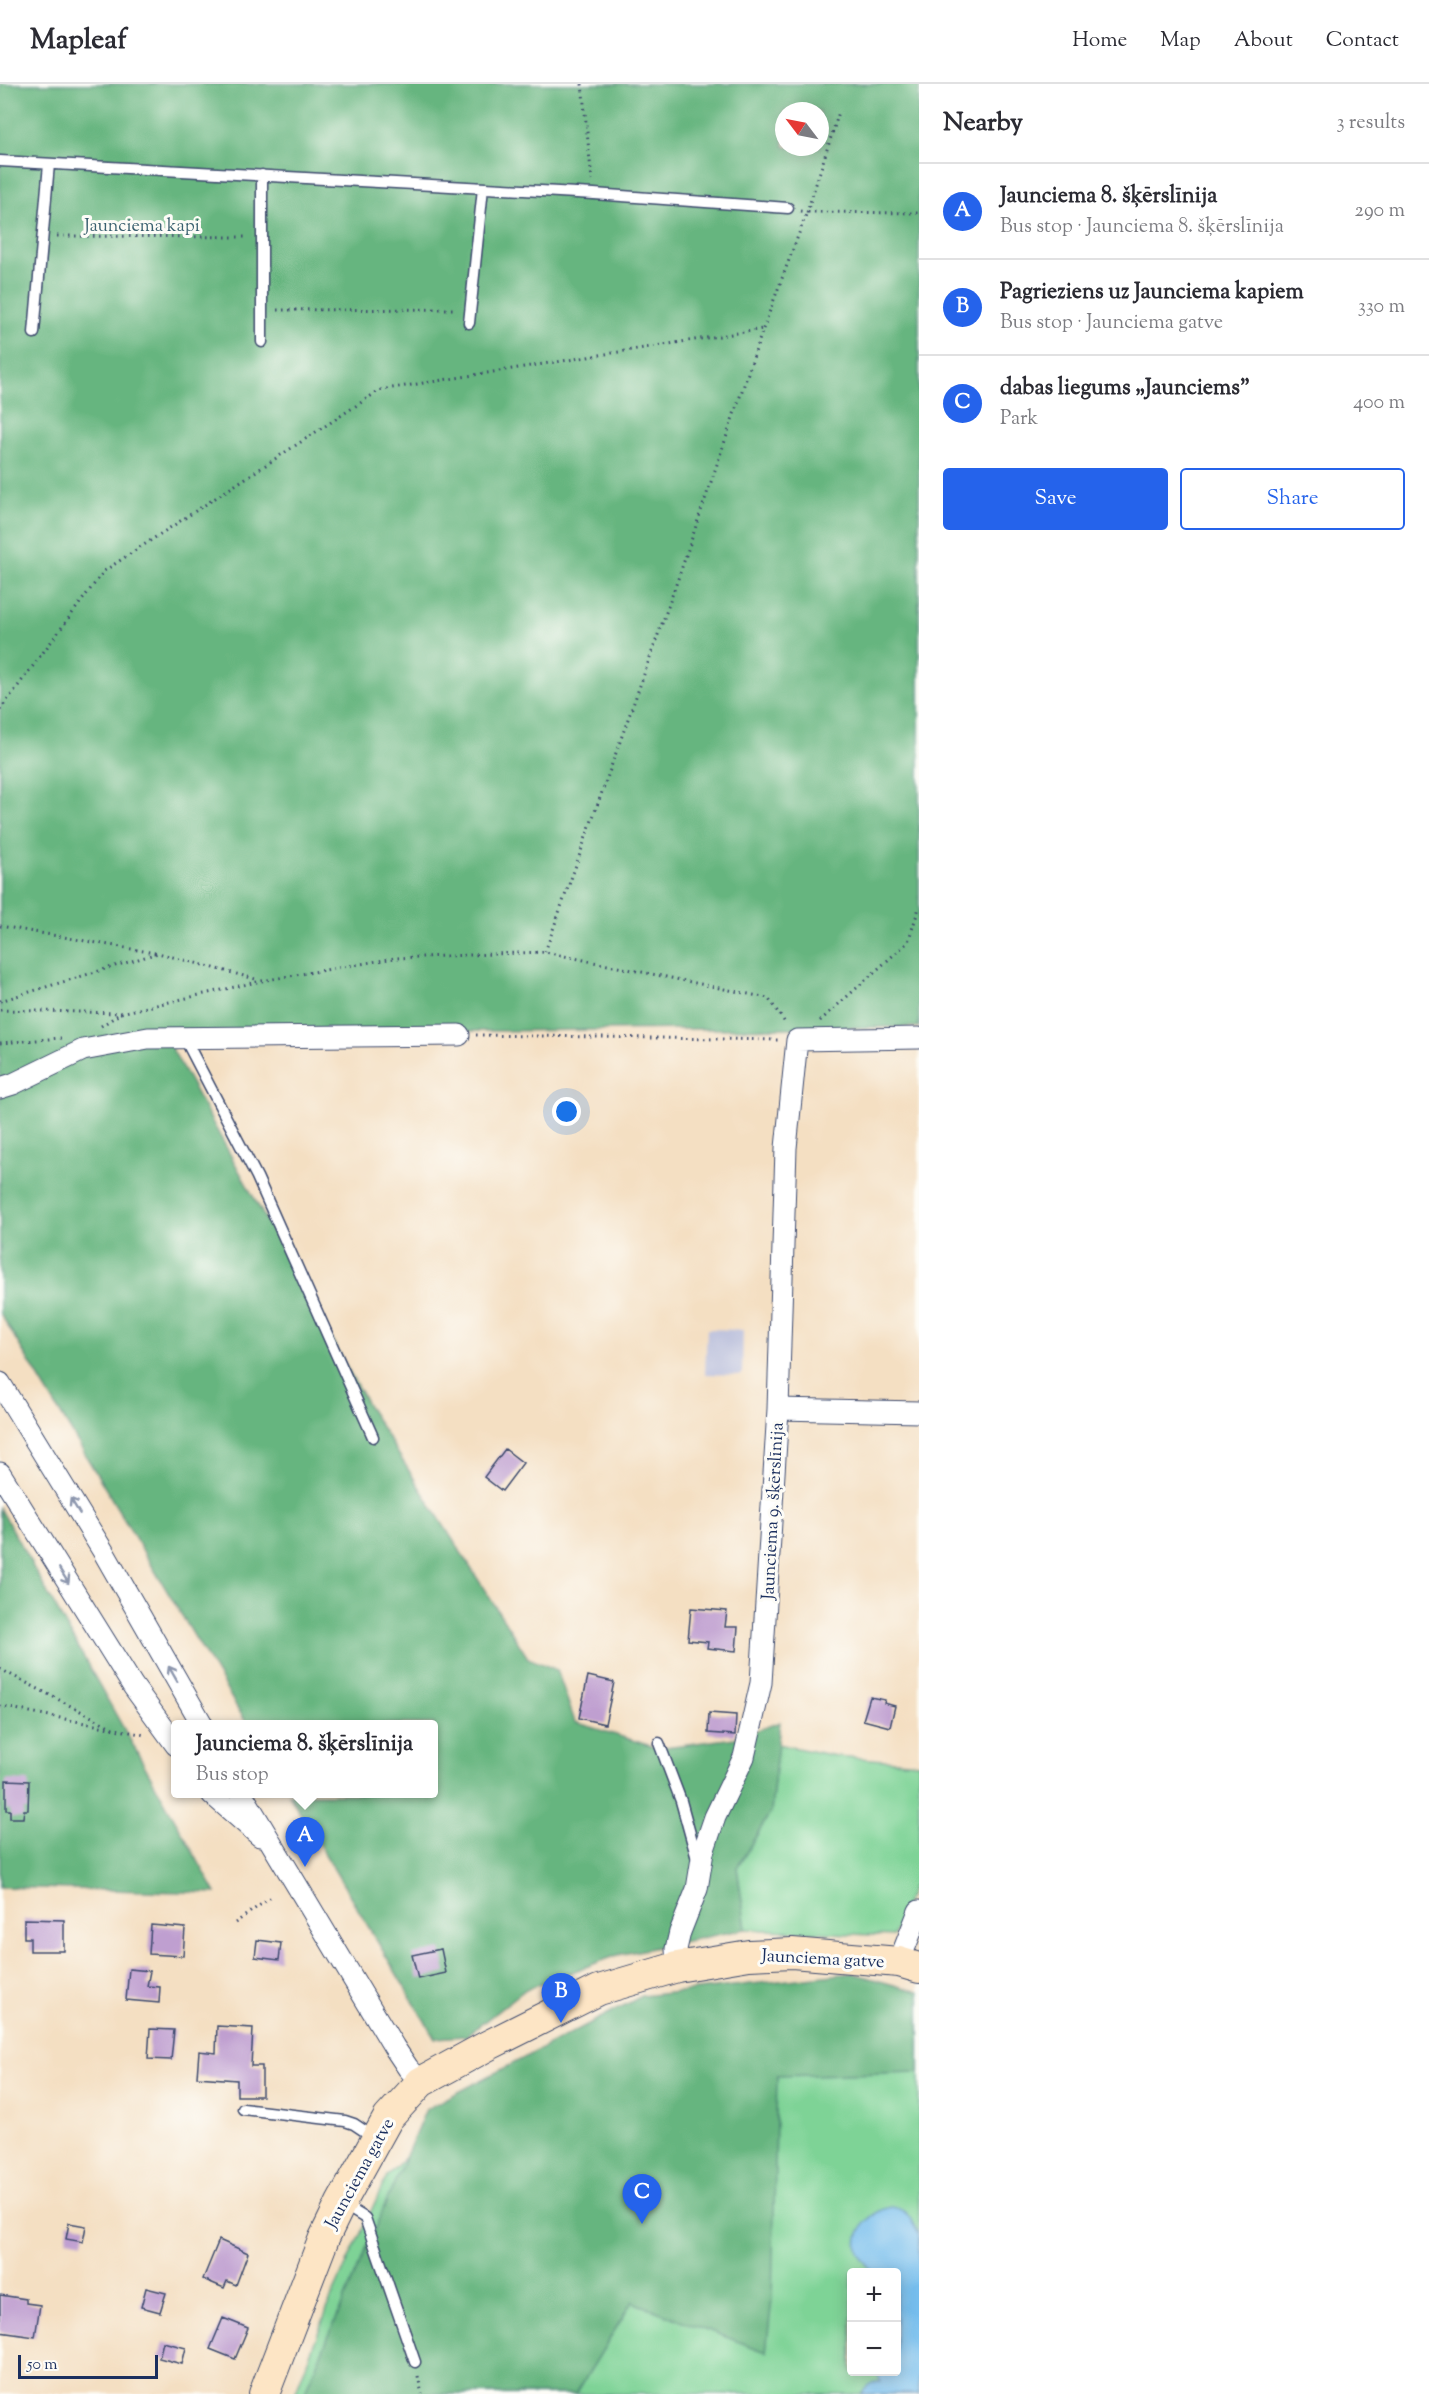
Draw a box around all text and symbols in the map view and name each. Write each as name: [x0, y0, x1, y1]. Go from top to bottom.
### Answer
text: Mapleaf: [30, 21, 127, 61]
text: Home: [1072, 26, 1127, 56]
text: Map: [1160, 26, 1201, 56]
text: About: [1234, 26, 1293, 56]
text: Contact: [1326, 26, 1399, 56]
north arrow: [775, 102, 829, 156]
text: Nearby: [943, 105, 1023, 142]
text: 3 results: [1336, 109, 1405, 138]
text: Jaunciema 8. šķērslīnija: [1000, 181, 1217, 213]
text: A: [954, 197, 971, 226]
text: 290 m: [1355, 197, 1405, 226]
text: Bus stop · Jaunciema 8. šķērslīnija: [1000, 213, 1284, 242]
park label: Jaunciema kapi: [83, 214, 200, 240]
text: Pagrieziens uz Jaunciema kapiem: [1000, 277, 1304, 309]
text: B: [956, 293, 969, 322]
text: 330 m: [1358, 293, 1405, 322]
text: Bus stop · Jaunciema gatve: [1000, 309, 1223, 338]
text: dabas liegums „Jaunciems”: [1000, 373, 1250, 405]
text: C: [954, 389, 971, 418]
text: 400 m: [1353, 389, 1405, 418]
text: Park: [1000, 405, 1038, 434]
button: Save: [943, 468, 1168, 530]
button: Share: [1180, 468, 1405, 530]
your location: [552, 1097, 581, 1126]
street label: Jaunciema 9. šķērslīnija: [756, 1422, 792, 1602]
one-way arrow: [68, 1497, 81, 1514]
one-way arrow: [59, 1567, 71, 1584]
one-way arrow: [167, 1666, 179, 1683]
popup: [171, 1720, 438, 1798]
text: Jaunciema 8. šķērslīnija: [196, 1729, 413, 1761]
text: Bus stop: [196, 1761, 269, 1790]
pin: A: [286, 1818, 324, 1867]
street label: Jaunciema gatve: [760, 1944, 885, 1976]
pin: B: [542, 1974, 580, 2023]
street label: Jaunciema gatve: [319, 2114, 402, 2235]
pin: C: [622, 2174, 662, 2224]
map controls: [847, 2268, 901, 2376]
button: +: [847, 2268, 901, 2322]
button: −: [847, 2322, 901, 2376]
scale bar: [18, 2352, 158, 2380]
text: 50 m: [27, 2354, 58, 2377]

